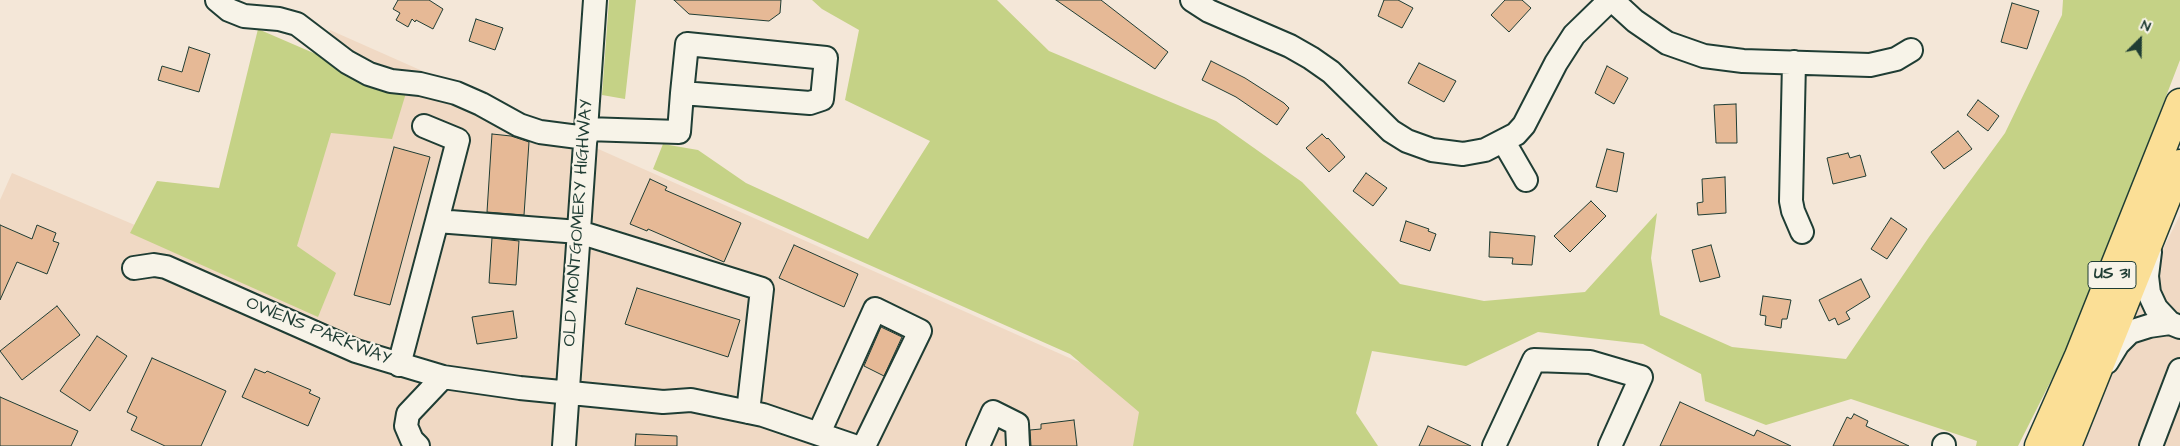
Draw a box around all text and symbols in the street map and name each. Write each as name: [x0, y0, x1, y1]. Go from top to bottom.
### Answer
north arrow: [2115, 15, 2165, 65]
text: N: [2138, 15, 2154, 37]
street label: OLD MONTGOMERY HIGHWAY: [560, 99, 598, 347]
road number: US 31: [2088, 262, 2136, 288]
street label: OWENS PARKWAY: [242, 293, 394, 371]

